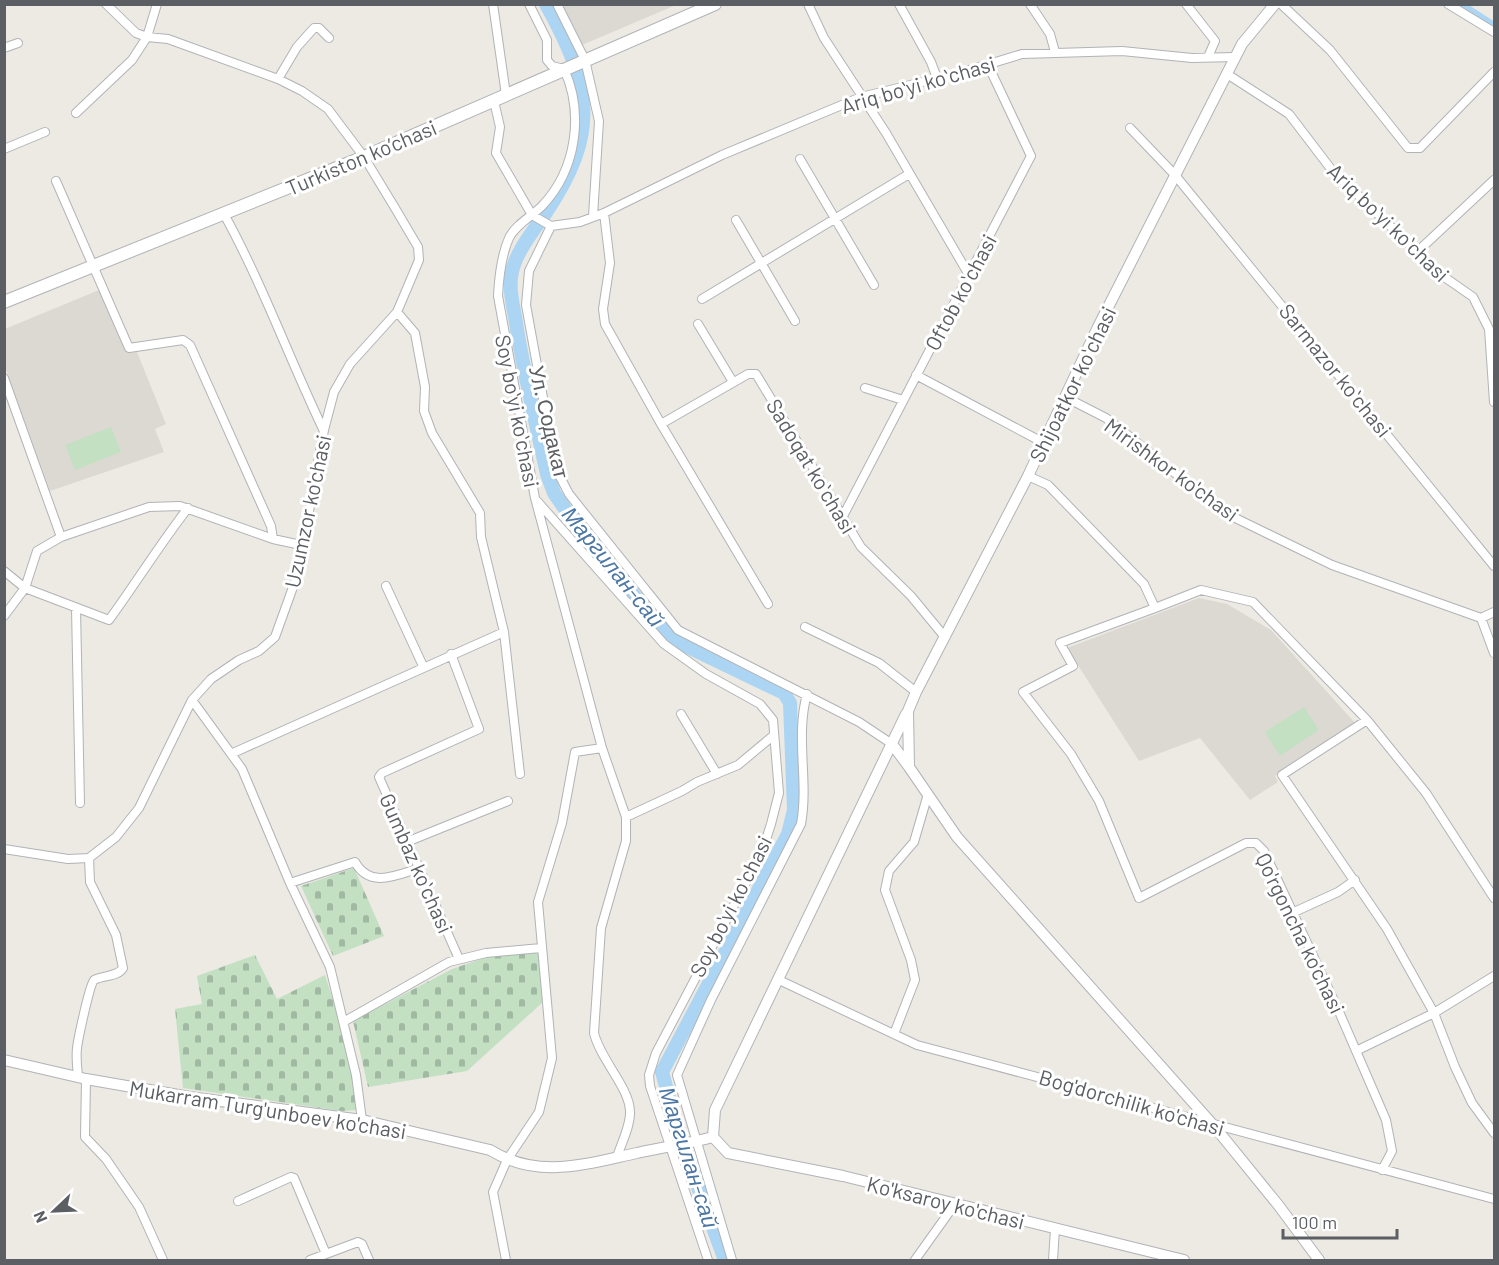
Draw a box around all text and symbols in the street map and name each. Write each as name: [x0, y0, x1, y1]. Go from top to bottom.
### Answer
street label: Ariq boʻyi koʻchasi: [838, 50, 998, 118]
street label: Turkiston ko’chasi: [282, 114, 440, 200]
street label: Ariq boʻyi koʻchasi: [1323, 158, 1455, 286]
street label: Oftob koʻchasi: [919, 230, 1001, 354]
street label: Sarmazor koʻchasi: [1275, 298, 1397, 442]
street label: Shijoatkor koʻchasi: [1023, 302, 1121, 466]
street label: Soy boʻyi koʻchasi: [491, 333, 545, 489]
street label: Ул. Содакат: [525, 363, 575, 481]
street label: Sadoqat koʻchasi: [762, 394, 862, 538]
street label: Mirishkor ko'chasi: [1100, 412, 1244, 526]
street label: Uzumzor ko'chasi: [279, 432, 335, 590]
water label: Маргилан-сай: [557, 501, 670, 632]
street label: Gumbaz koʻchasi: [375, 789, 459, 937]
street label: Soy boʻyi koʻchasi: [684, 831, 776, 981]
street label: Qo'rgoncha ko'chasi: [1251, 849, 1351, 1017]
street label: Bog'dorchilik ko'chasi: [1036, 1064, 1228, 1140]
street label: Mukarram Turg'unboev ko'chasi: [128, 1075, 408, 1143]
water label: Маргилан-сай: [654, 1083, 725, 1231]
street label: Ko'ksaroy ko'chasi: [865, 1170, 1027, 1234]
north arrow: [24, 1181, 84, 1241]
scale bar: [1283, 1202, 1397, 1240]
text: N: [29, 1208, 51, 1226]
text: 100 m: [1292, 1211, 1337, 1233]

